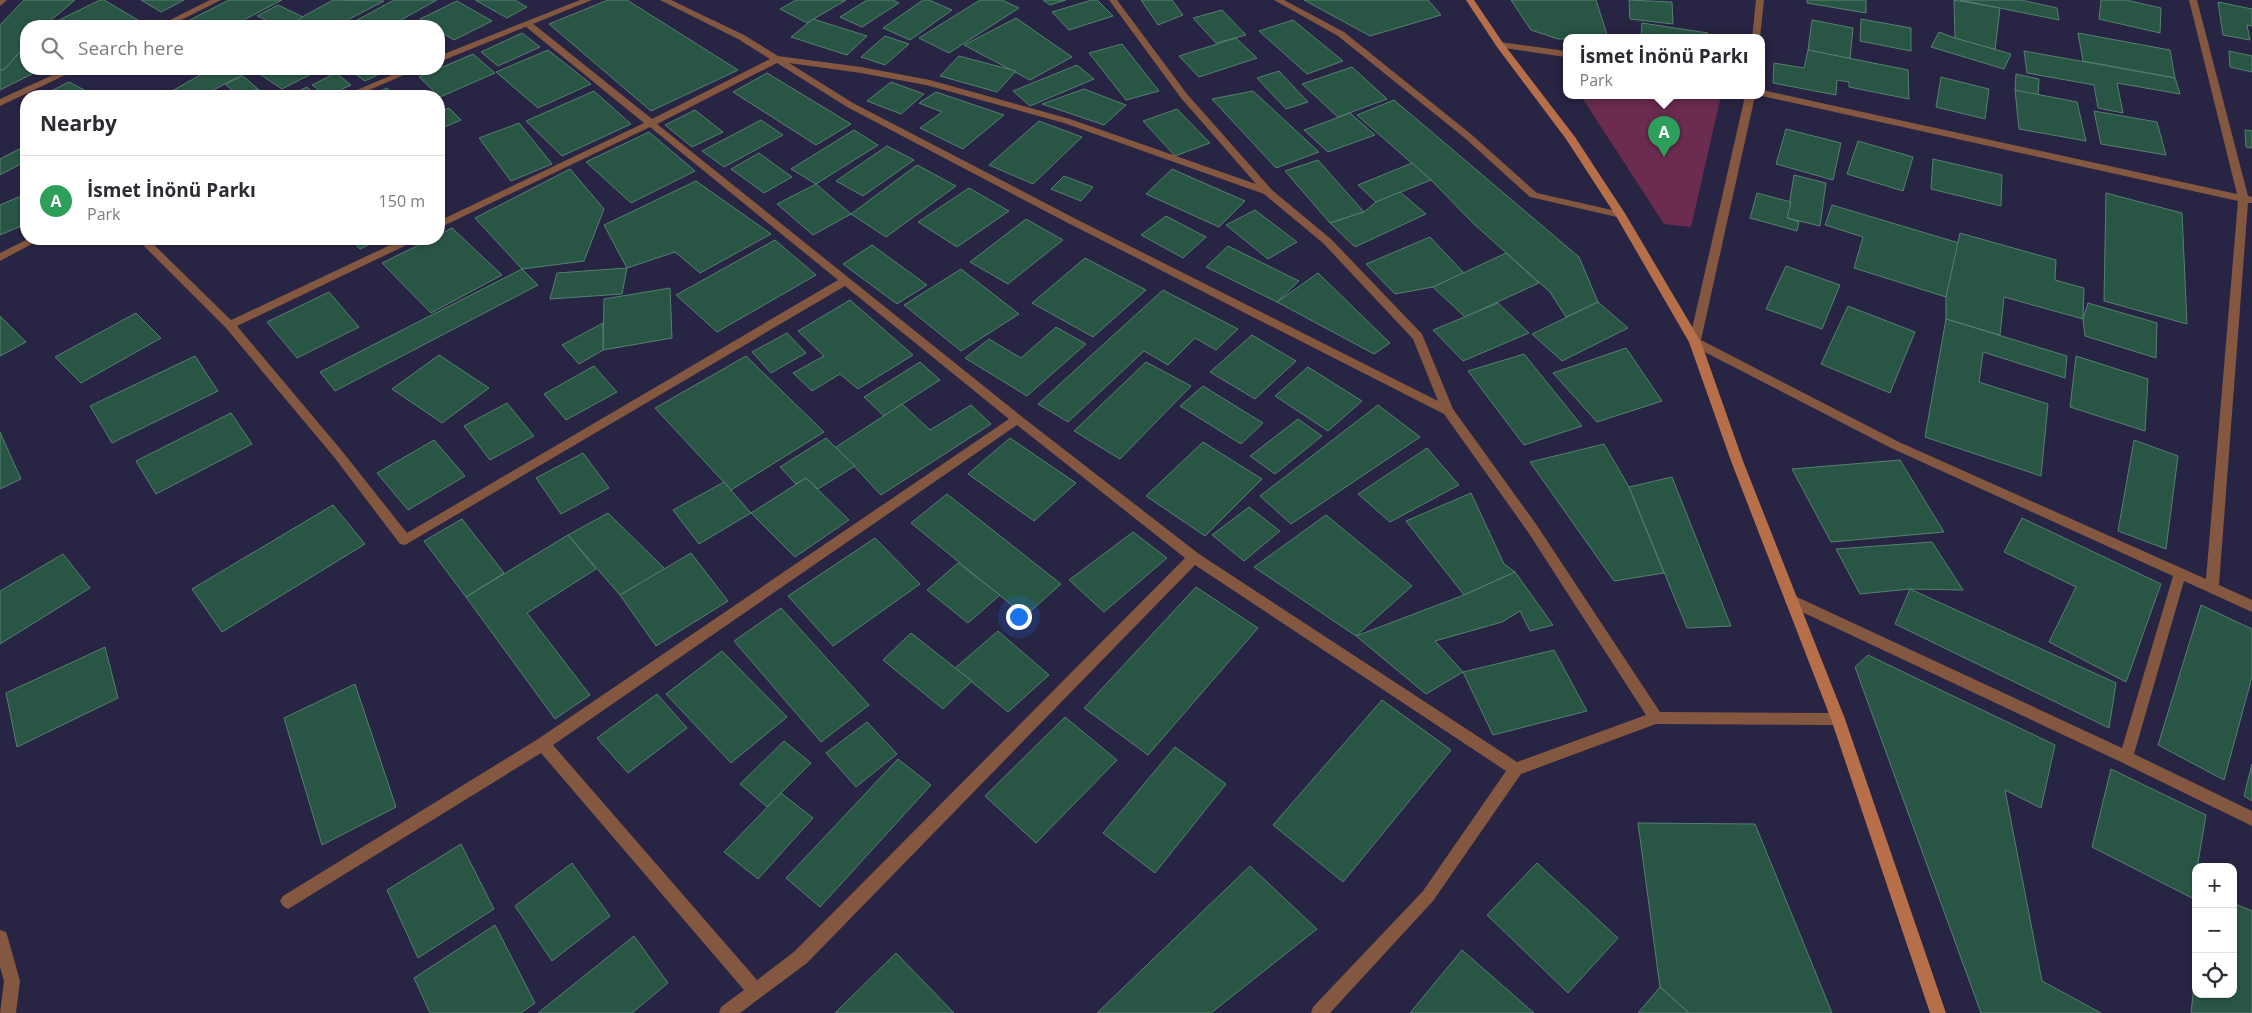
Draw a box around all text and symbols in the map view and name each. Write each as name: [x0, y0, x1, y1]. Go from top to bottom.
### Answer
search box: [20, 20, 445, 75]
icon: search: [38, 34, 66, 62]
popup: [1563, 34, 1765, 99]
text: Search here: [78, 35, 184, 61]
text: İsmet İnönü Parkı: [1580, 43, 1748, 69]
text: Park: [1580, 69, 1613, 91]
text: Nearby: [40, 109, 117, 137]
pin: A: [1648, 116, 1680, 157]
text: İsmet İnönü Parkı: [87, 177, 256, 203]
text: A: [50, 190, 62, 212]
text: 150 m: [379, 190, 425, 212]
text: Park: [87, 203, 120, 225]
your location: [1006, 604, 1032, 630]
map controls: [2192, 863, 2237, 998]
button: +: [2192, 863, 2237, 908]
button: −: [2192, 908, 2237, 953]
button: locate: [2192, 953, 2237, 998]

